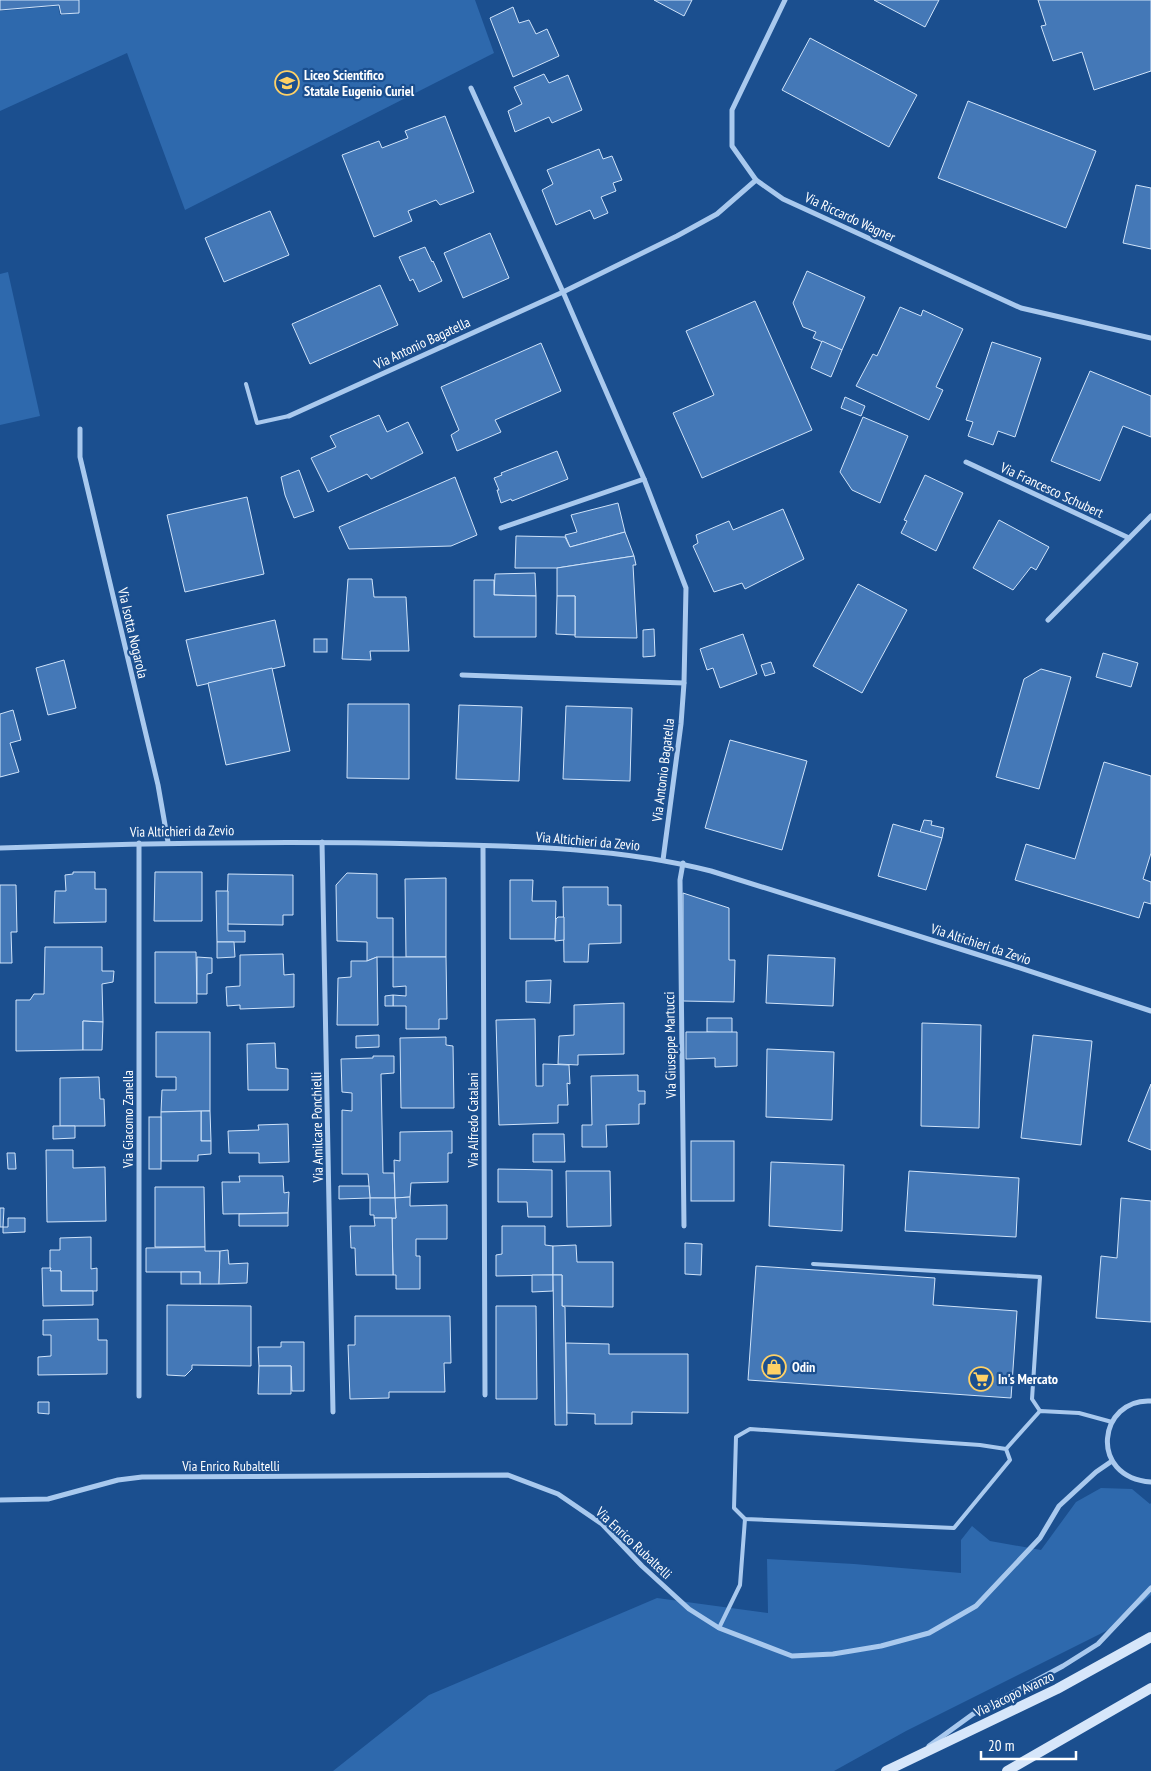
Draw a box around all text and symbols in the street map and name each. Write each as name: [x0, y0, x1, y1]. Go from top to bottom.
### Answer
place label: Liceo Scientifico Statale Eugenio Curiel: [304, 66, 415, 100]
school or university icon: Liceo Scientifico Statale Eugenio Curiel: [274, 70, 300, 96]
street label: Via Riccardo Wagner: [801, 188, 898, 246]
street label: Via Antonio Bagatella: [370, 313, 473, 374]
street label: Via Francesco Schubert: [997, 458, 1106, 522]
street label: Via Isotta Nogarola: [114, 585, 152, 680]
street label: Via Antonio Bagatella: [648, 717, 678, 824]
street label: Via Altichieri da Zevio: [129, 821, 234, 841]
street label: Via Altichieri da Zevio: [534, 827, 641, 855]
street label: Via Altichieri da Zevio: [928, 919, 1033, 969]
street label: Via Giuseppe Martucci: [660, 991, 680, 1100]
street label: Via Giacomo Zanella: [119, 1070, 137, 1169]
street label: Via Amilcare Ponchielli: [307, 1072, 327, 1183]
street label: Via Alfredo Catalani: [464, 1072, 482, 1169]
shop icon: Odin: [761, 1354, 787, 1380]
place label: Odin: [792, 1358, 815, 1376]
supermarket icon: In's Mercato: [968, 1366, 994, 1392]
place label: In's Mercato: [998, 1370, 1058, 1388]
street label: Via Enrico Rubaltelli: [181, 1457, 280, 1475]
street label: Via Enrico Rubaltelli: [591, 1502, 676, 1583]
street label: Via Jacopo Avanzo: [970, 1667, 1057, 1722]
scale bar: [981, 1728, 1076, 1760]
text: 20 m: [988, 1736, 1014, 1755]

